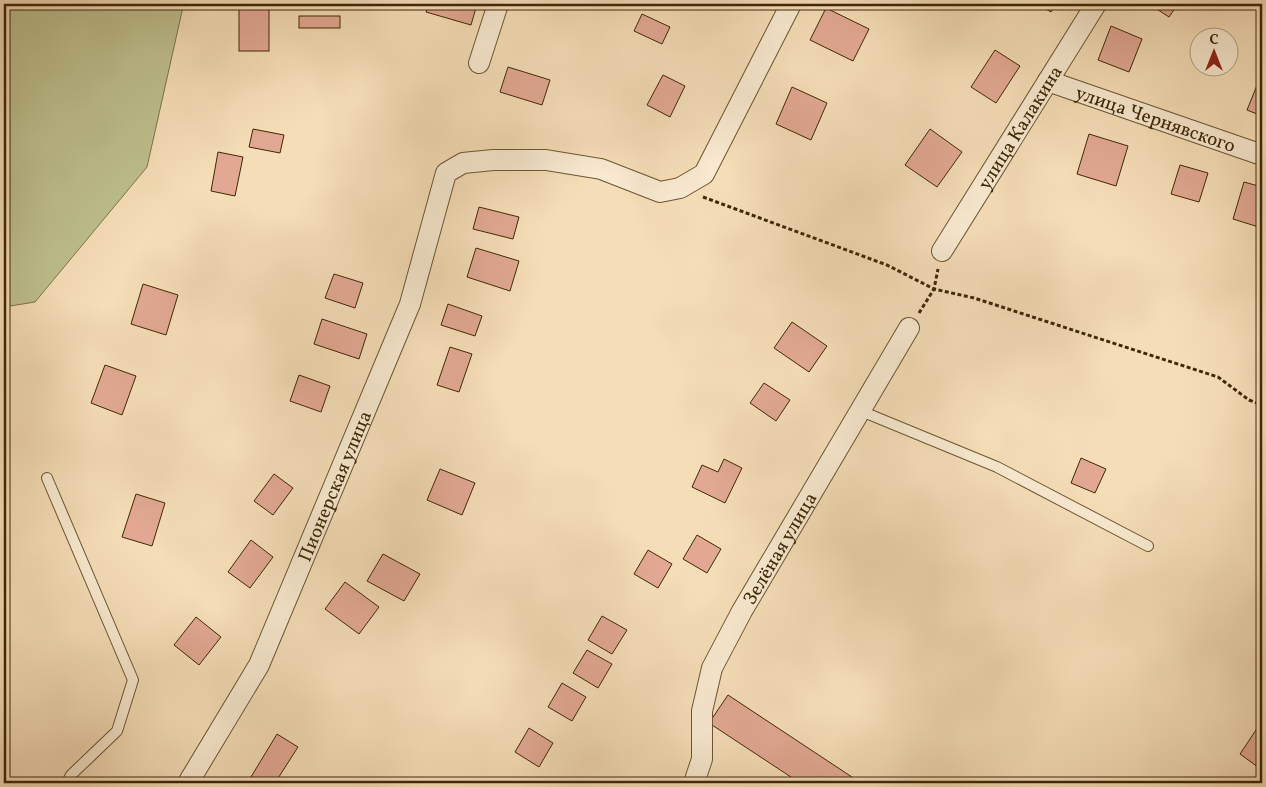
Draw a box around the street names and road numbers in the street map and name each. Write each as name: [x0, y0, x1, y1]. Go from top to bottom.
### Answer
street label: улица Калакина: [972, 61, 1069, 195]
street label: улица Чернявского: [1072, 80, 1239, 160]
street label: Пионерская улица: [293, 407, 379, 566]
street label: Зелёная улица: [738, 488, 824, 610]

